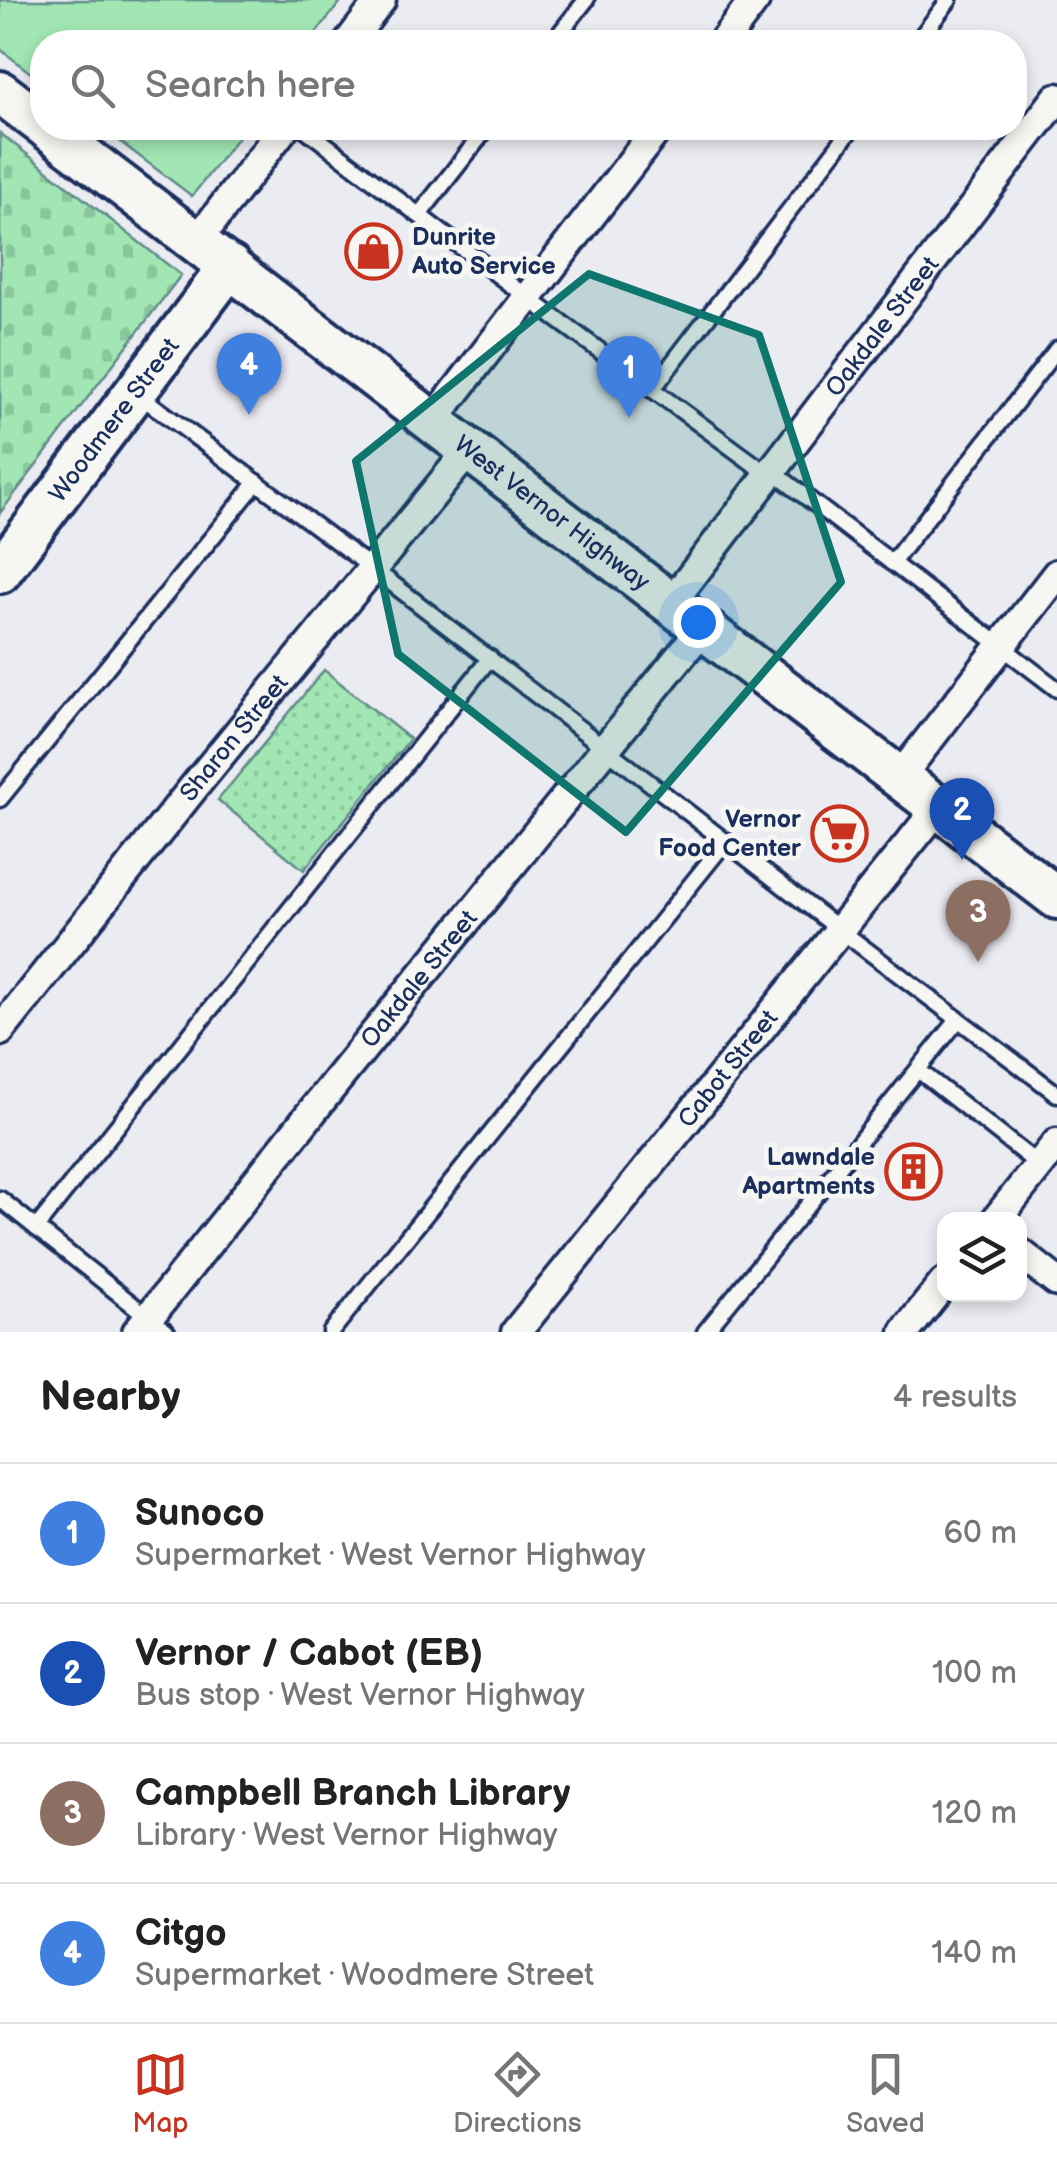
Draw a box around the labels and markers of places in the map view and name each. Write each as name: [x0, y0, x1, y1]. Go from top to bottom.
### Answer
shop icon: Dunrite Auto Service: [343, 221, 403, 281]
place label: Dunrite Auto Service: [411, 222, 556, 282]
pin: 4: [216, 332, 282, 415]
pin: 1: [596, 336, 662, 418]
pin: 2: [930, 778, 994, 860]
supermarket icon: Vernor Food Center: [810, 803, 870, 863]
place label: Vernor Food Center: [658, 804, 802, 864]
pin: 3: [946, 880, 1010, 962]
building icon: Lawndale Apartments: [884, 1141, 944, 1201]
place label: Lawndale Apartments: [741, 1142, 875, 1202]

